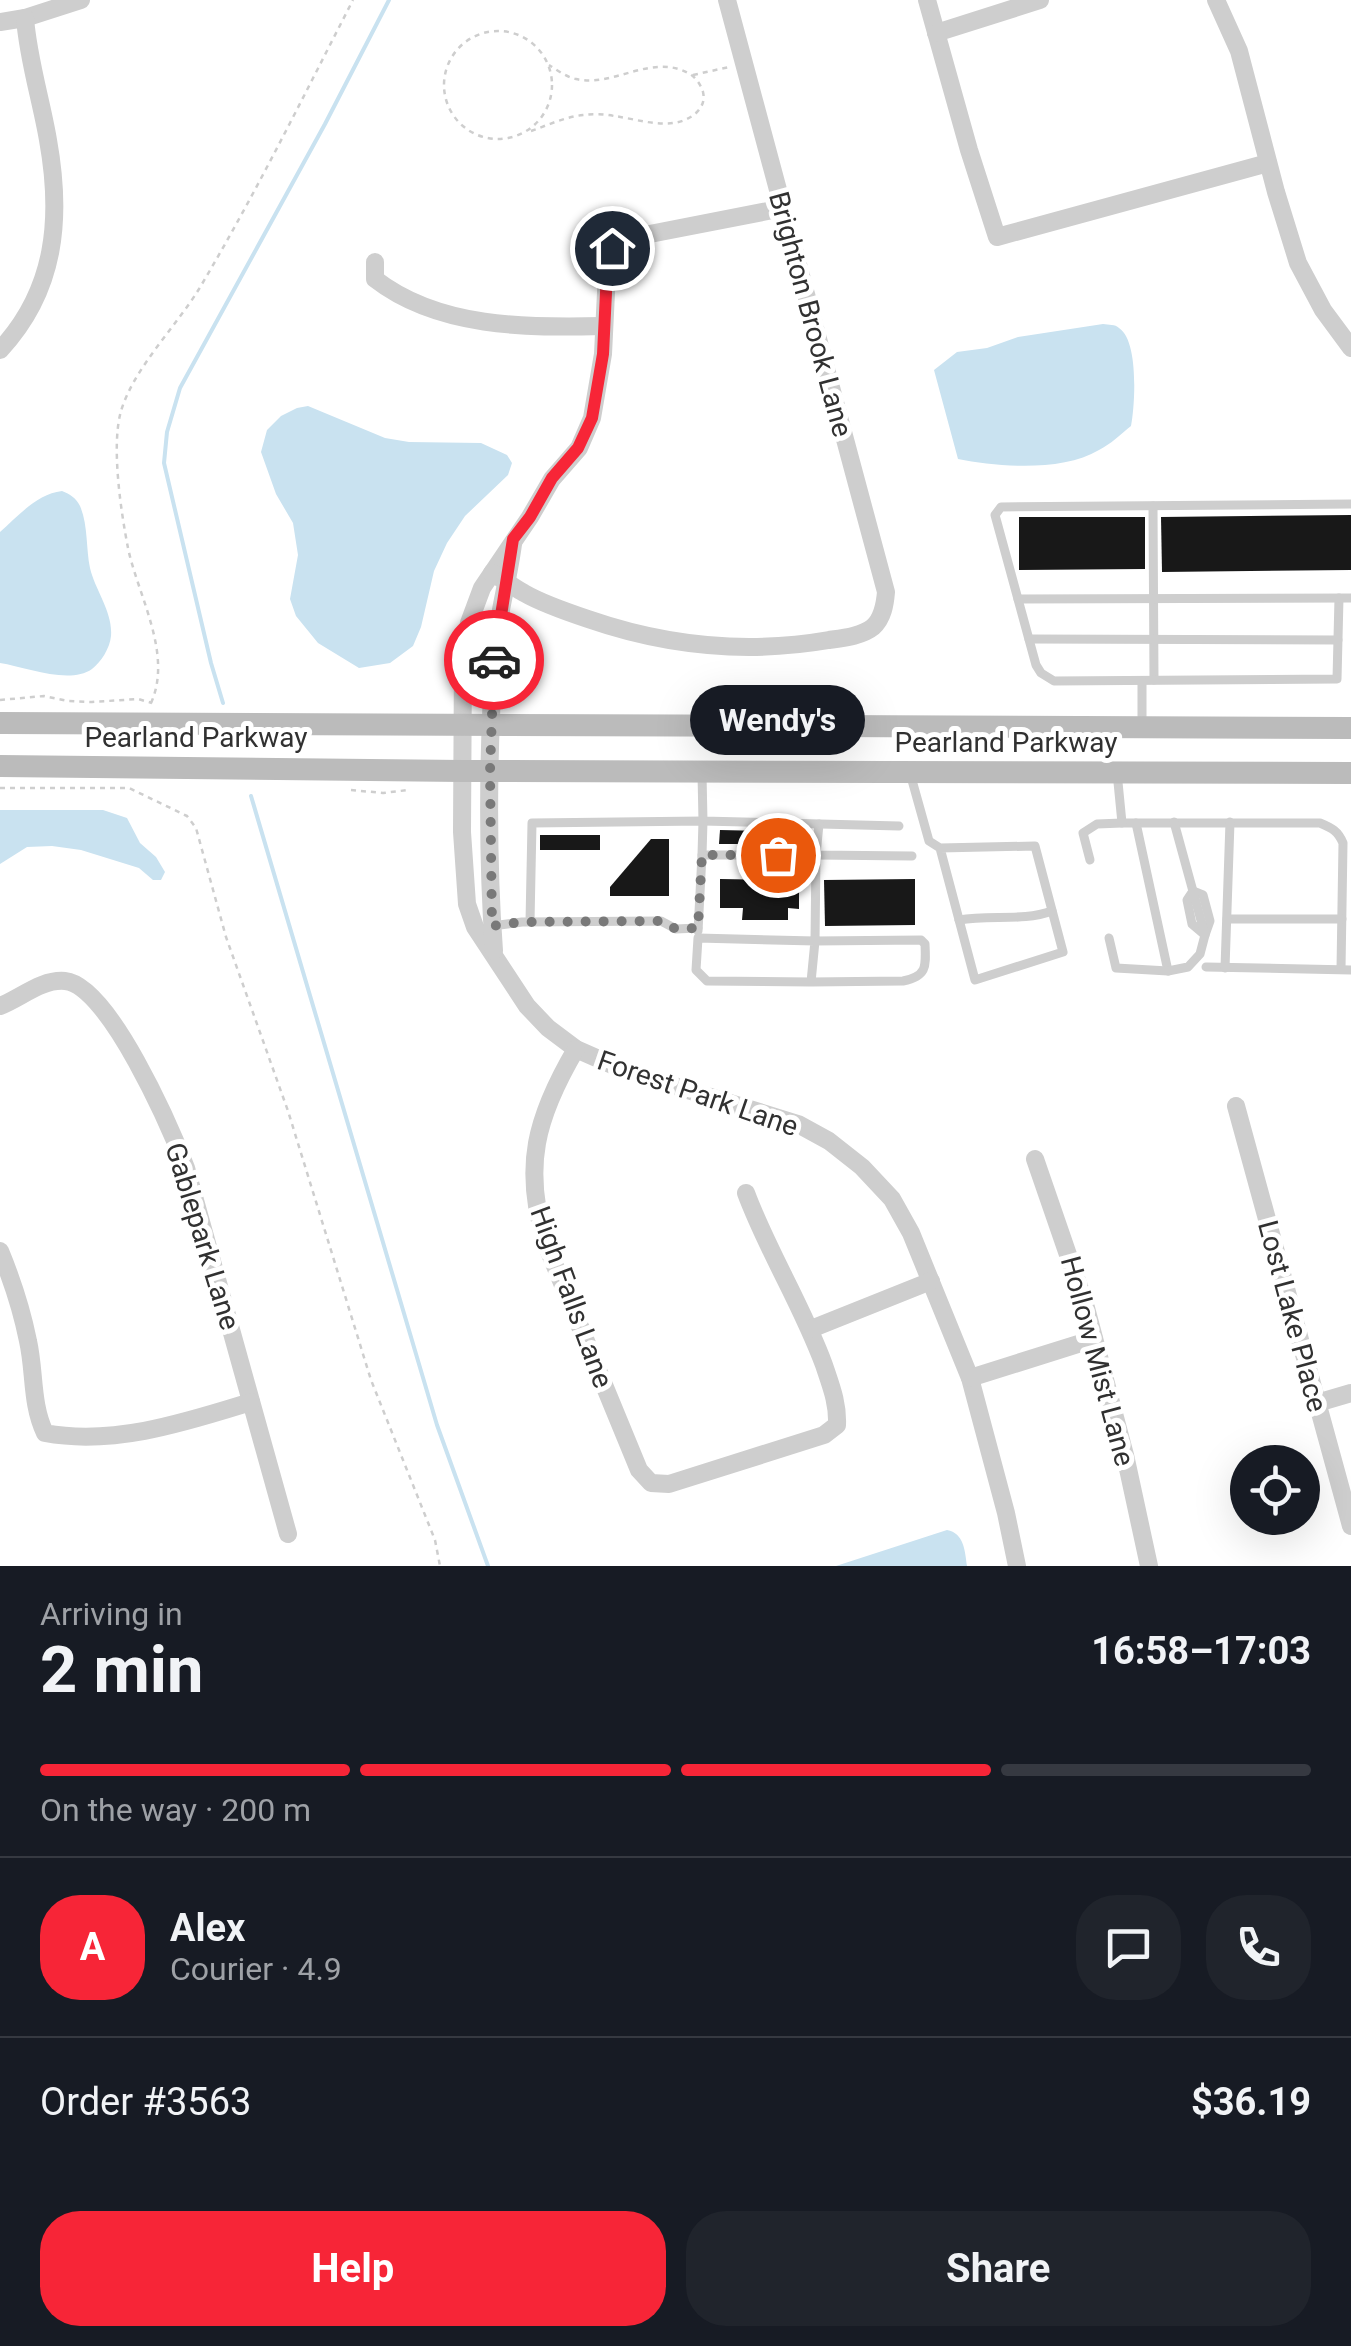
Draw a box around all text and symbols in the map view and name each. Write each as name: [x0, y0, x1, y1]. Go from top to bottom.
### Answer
street label: Brighton Brook Lane: [762, 188, 859, 440]
pin: [570, 206, 655, 291]
icon: home: [585, 221, 640, 276]
courier: [444, 610, 544, 710]
icon: car: [467, 633, 522, 688]
callout: Wendy's: [690, 685, 866, 755]
text: Wendy's: [719, 701, 836, 739]
street label: Pearland Parkway: [84, 721, 308, 754]
street label: Pearland Parkway: [894, 726, 1118, 759]
pin: [736, 813, 821, 898]
icon: bag: [751, 828, 806, 883]
street label: Forest Park Lane: [593, 1044, 802, 1143]
street label: Gablepark Lane: [158, 1139, 247, 1334]
street label: High Falls Lane: [523, 1202, 620, 1392]
street label: Lost Lake Place: [1251, 1217, 1334, 1415]
street label: Hollow Mist Lane: [1054, 1253, 1141, 1470]
map controls: [1230, 1445, 1320, 1535]
button: locate: [1230, 1445, 1320, 1535]
text: Arriving in: [40, 1595, 183, 1633]
text: 16:58–17:03: [1091, 1629, 1311, 1673]
text: 2 min: [40, 1632, 203, 1708]
text: On the way · 200 m: [40, 1791, 311, 1829]
button: chat: [1076, 1895, 1181, 2000]
button: phone: [1206, 1895, 1311, 2000]
text: Alex: [170, 1906, 245, 1950]
text: A: [80, 1925, 105, 1969]
text: Courier · 4.9: [170, 1950, 342, 1988]
text: Order #3563: [40, 2080, 251, 2124]
text: $36.19: [1191, 2080, 1311, 2124]
button: Help: [40, 2211, 666, 2326]
button: Share: [686, 2211, 1311, 2326]

